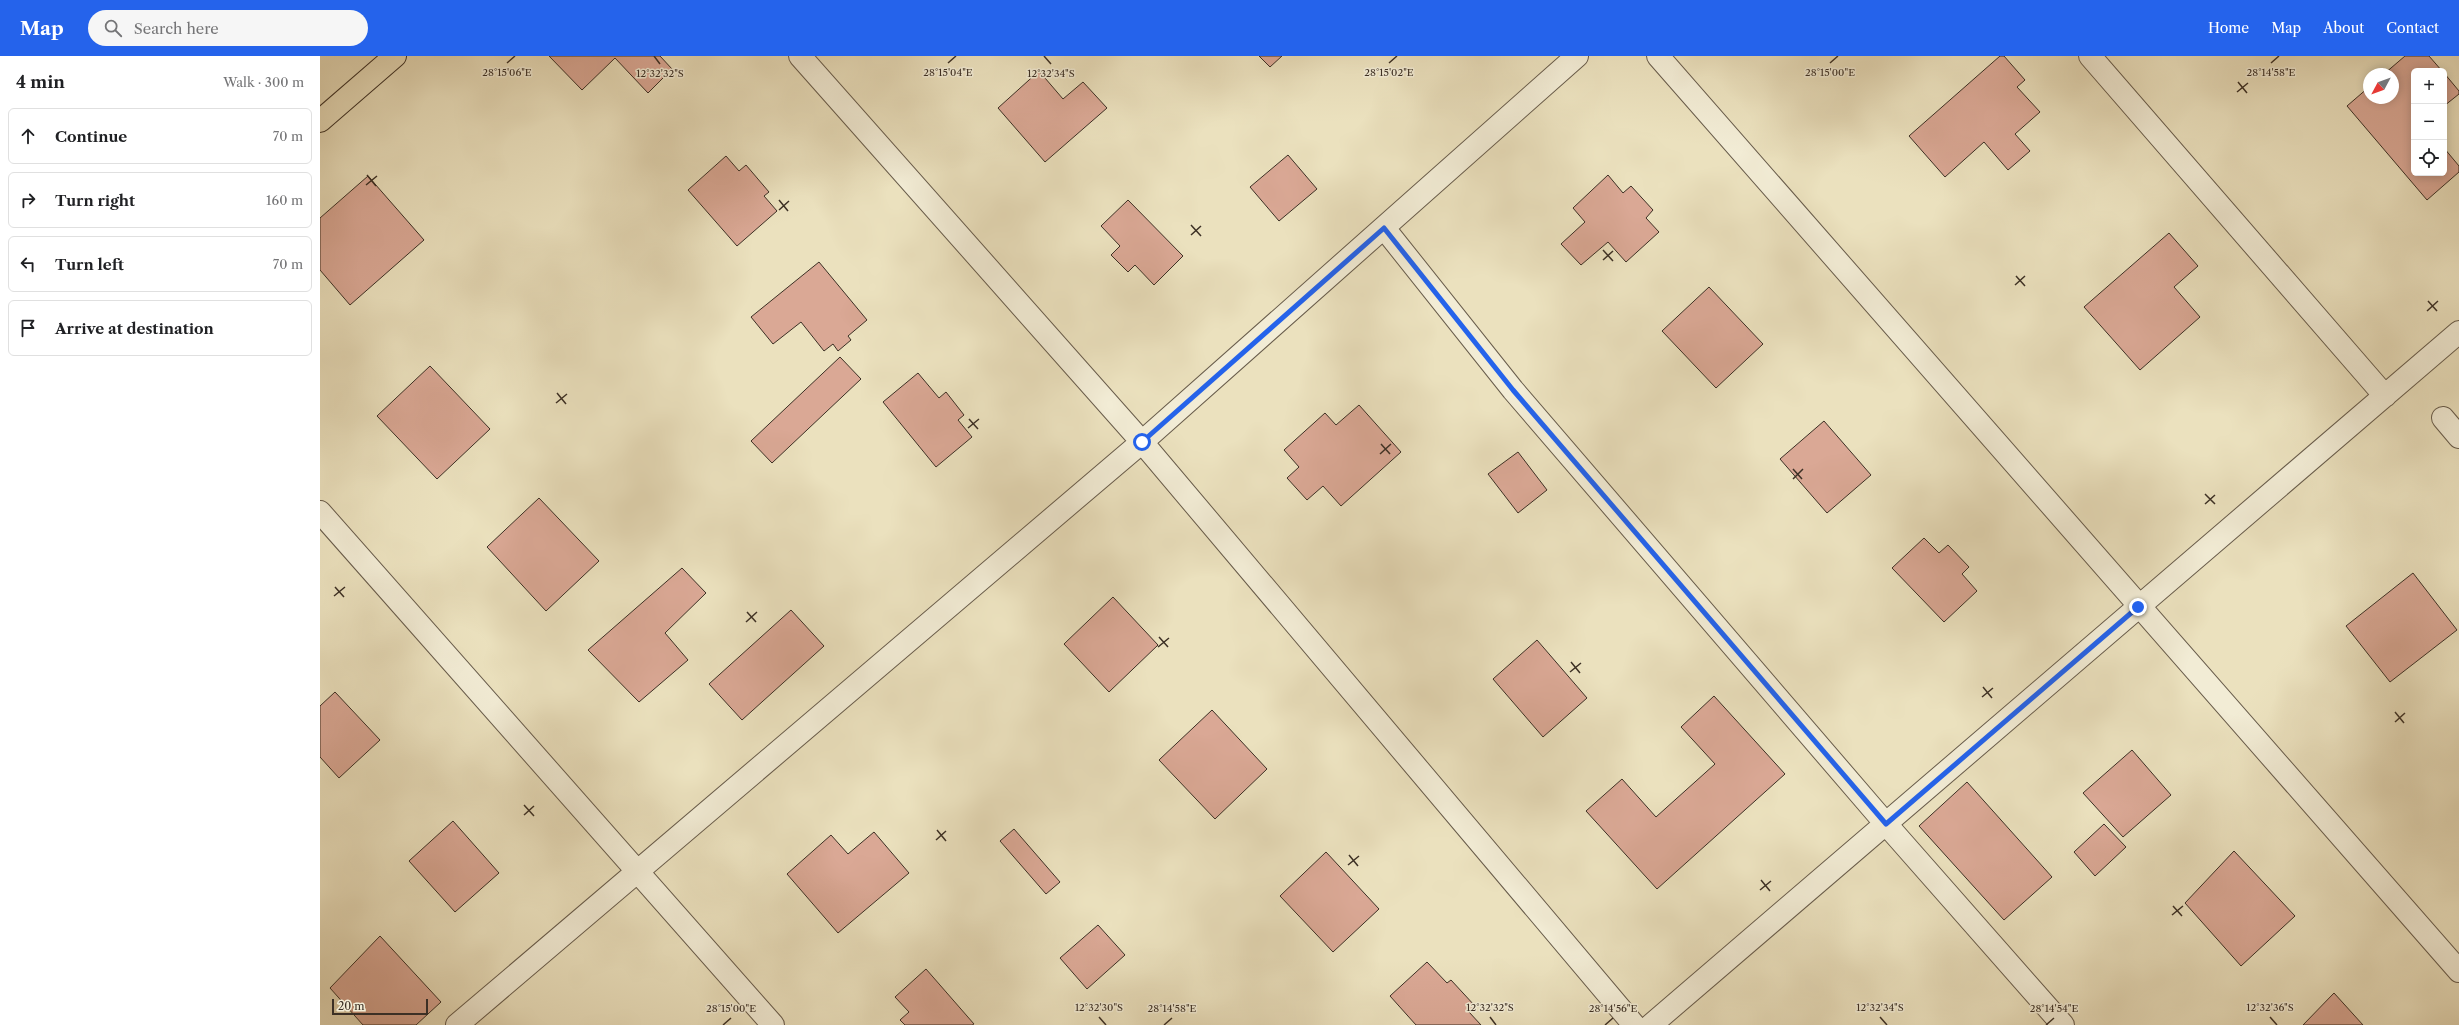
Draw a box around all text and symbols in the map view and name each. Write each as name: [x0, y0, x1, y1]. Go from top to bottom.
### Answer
search box: [88, 10, 368, 46]
text: Map: [20, 17, 64, 40]
icon: search: [102, 17, 124, 39]
text: Search here: [134, 19, 219, 38]
text: Home: [2208, 19, 2249, 37]
text: Map: [2271, 19, 2301, 37]
text: About: [2323, 19, 2364, 37]
text: Contact: [2386, 19, 2439, 37]
text: 28°15'06"E: [482, 66, 532, 79]
text: 28°15'04"E: [923, 66, 973, 79]
text: 28°15'02"E: [1364, 66, 1414, 79]
text: 28°15'00"E: [1805, 66, 1855, 79]
text: 28°14'58"E: [2247, 66, 2296, 79]
text: 12°32'32"S: [636, 67, 684, 80]
text: 12°32'34"S: [1027, 67, 1075, 80]
north arrow: [2363, 68, 2399, 104]
map controls: [2411, 68, 2447, 176]
button: +: [2411, 68, 2447, 104]
text: 4 min: [16, 72, 65, 92]
text: Walk · 300 m: [223, 74, 304, 90]
button: −: [2411, 104, 2447, 140]
icon: ahead: [17, 125, 39, 147]
text: Continue: [55, 127, 127, 146]
text: 70 m: [273, 128, 303, 144]
button: locate: [2411, 140, 2447, 176]
icon: right: [17, 189, 39, 211]
text: Turn right: [55, 191, 135, 210]
text: 160 m: [266, 192, 303, 208]
icon: left: [17, 253, 39, 275]
text: Turn left: [55, 255, 124, 274]
text: 70 m: [273, 256, 303, 272]
icon: arrive: [17, 317, 39, 339]
text: Arrive at destination: [55, 319, 214, 338]
route start: [1133, 433, 1151, 451]
route end: [2129, 598, 2147, 616]
scale bar: [332, 997, 428, 1016]
text: 20 m: [338, 999, 364, 1013]
text: 12°32'30"S: [1075, 1001, 1123, 1014]
text: 12°32'32"S: [1466, 1001, 1514, 1014]
text: 12°32'34"S: [1856, 1001, 1904, 1014]
text: 12°32'36"S: [2246, 1001, 2294, 1014]
text: 28°15'00"E: [706, 1002, 756, 1015]
text: 28°14'58"E: [1148, 1002, 1197, 1015]
text: 28°14'56"E: [1589, 1002, 1637, 1015]
text: 28°14'54"E: [2030, 1002, 2078, 1015]

